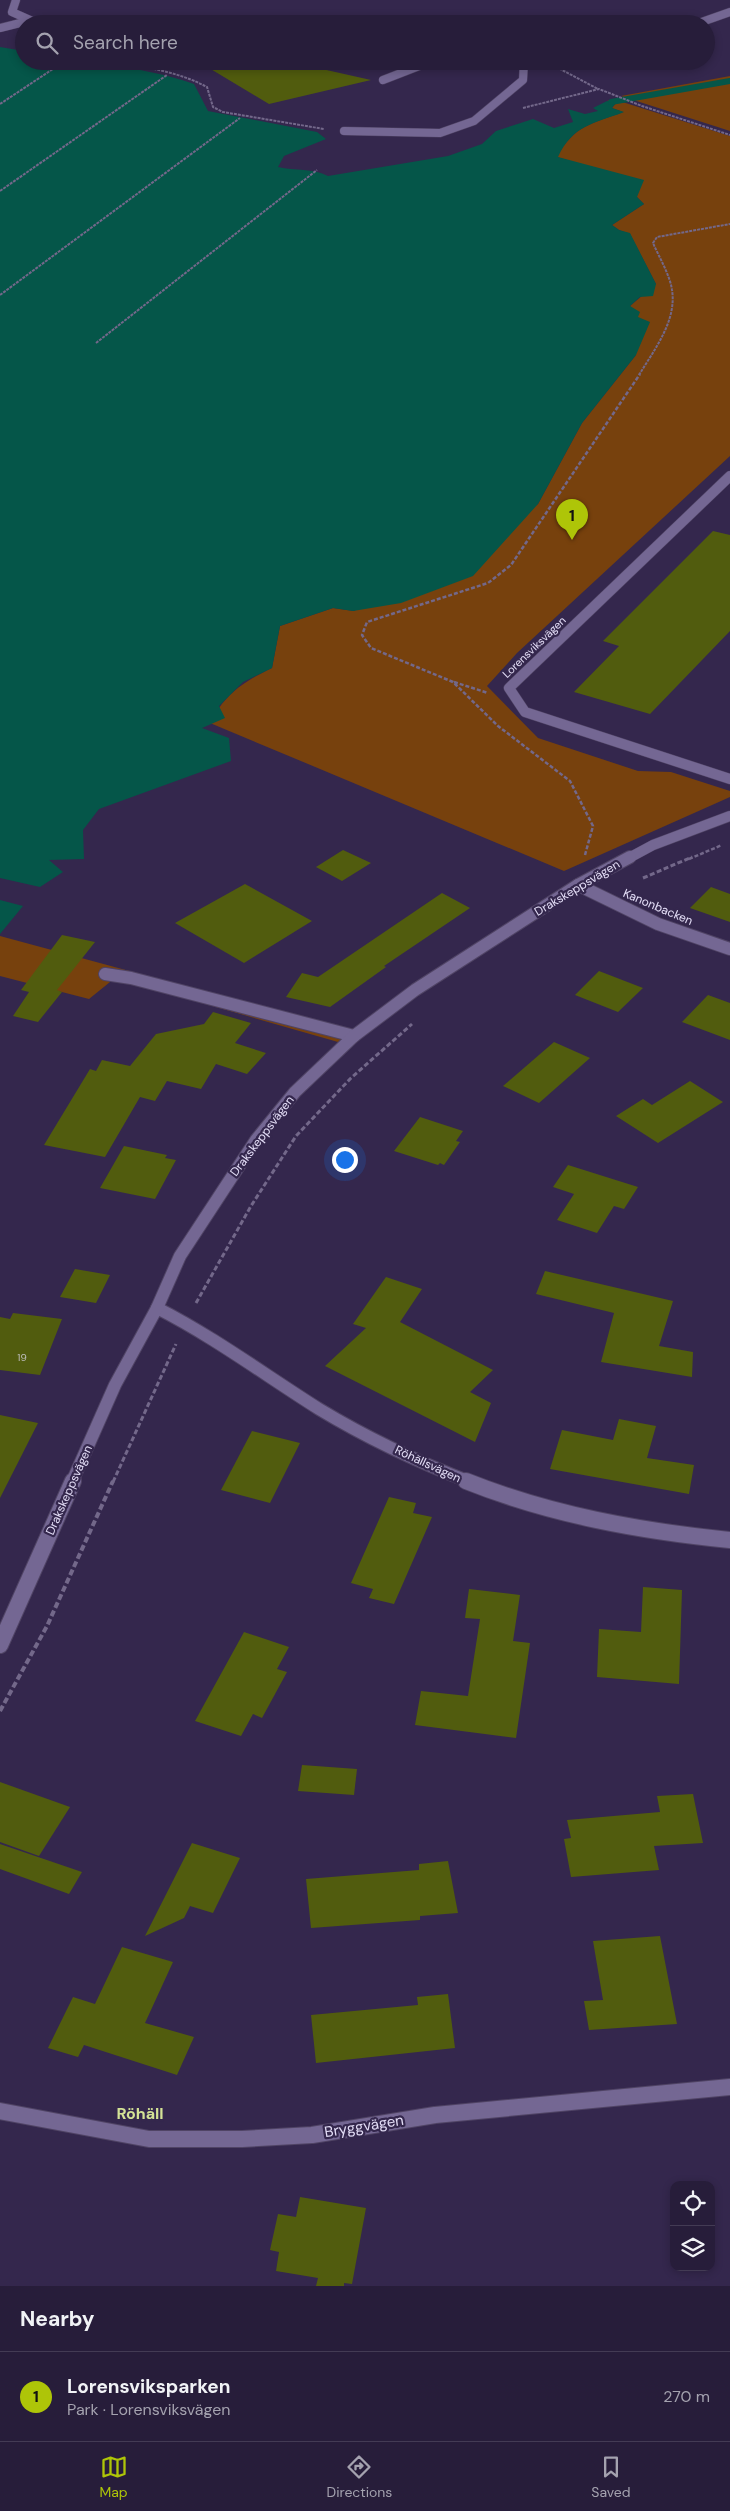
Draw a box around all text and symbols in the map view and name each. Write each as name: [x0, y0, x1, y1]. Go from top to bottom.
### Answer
search box: [15, 15, 715, 70]
icon: search: [33, 29, 61, 57]
text: Search here: [73, 30, 178, 55]
pin: 1: [556, 499, 588, 540]
street label: Lorensviksvägen: [499, 613, 569, 681]
street label: Drakskeppsvägen: [531, 856, 623, 920]
street label: Kanonbacken: [621, 885, 695, 929]
street label: Drakskeppsvägen: [226, 1092, 298, 1179]
your location: [332, 1147, 358, 1173]
house number: 19: [17, 1351, 27, 1364]
street label: Drakskeppsvägen: [42, 1442, 96, 1537]
street label: Röhällsvägen: [392, 1442, 464, 1486]
district label: Röhäll: [116, 2103, 164, 2124]
street label: Bryggvägen: [323, 2110, 405, 2142]
map controls: [670, 2181, 715, 2271]
button: locate: [670, 2181, 715, 2226]
button: layers: [670, 2226, 715, 2271]
text: Nearby: [20, 2305, 94, 2333]
text: Lorensviksparken: [67, 2374, 231, 2399]
text: 1: [33, 2386, 39, 2407]
text: 270 m: [663, 2386, 710, 2407]
text: Park · Lorensviksvägen: [67, 2399, 230, 2420]
tab: Map: [99, 2453, 128, 2501]
tab: Directions: [327, 2453, 392, 2501]
tab: Saved: [591, 2453, 631, 2501]

